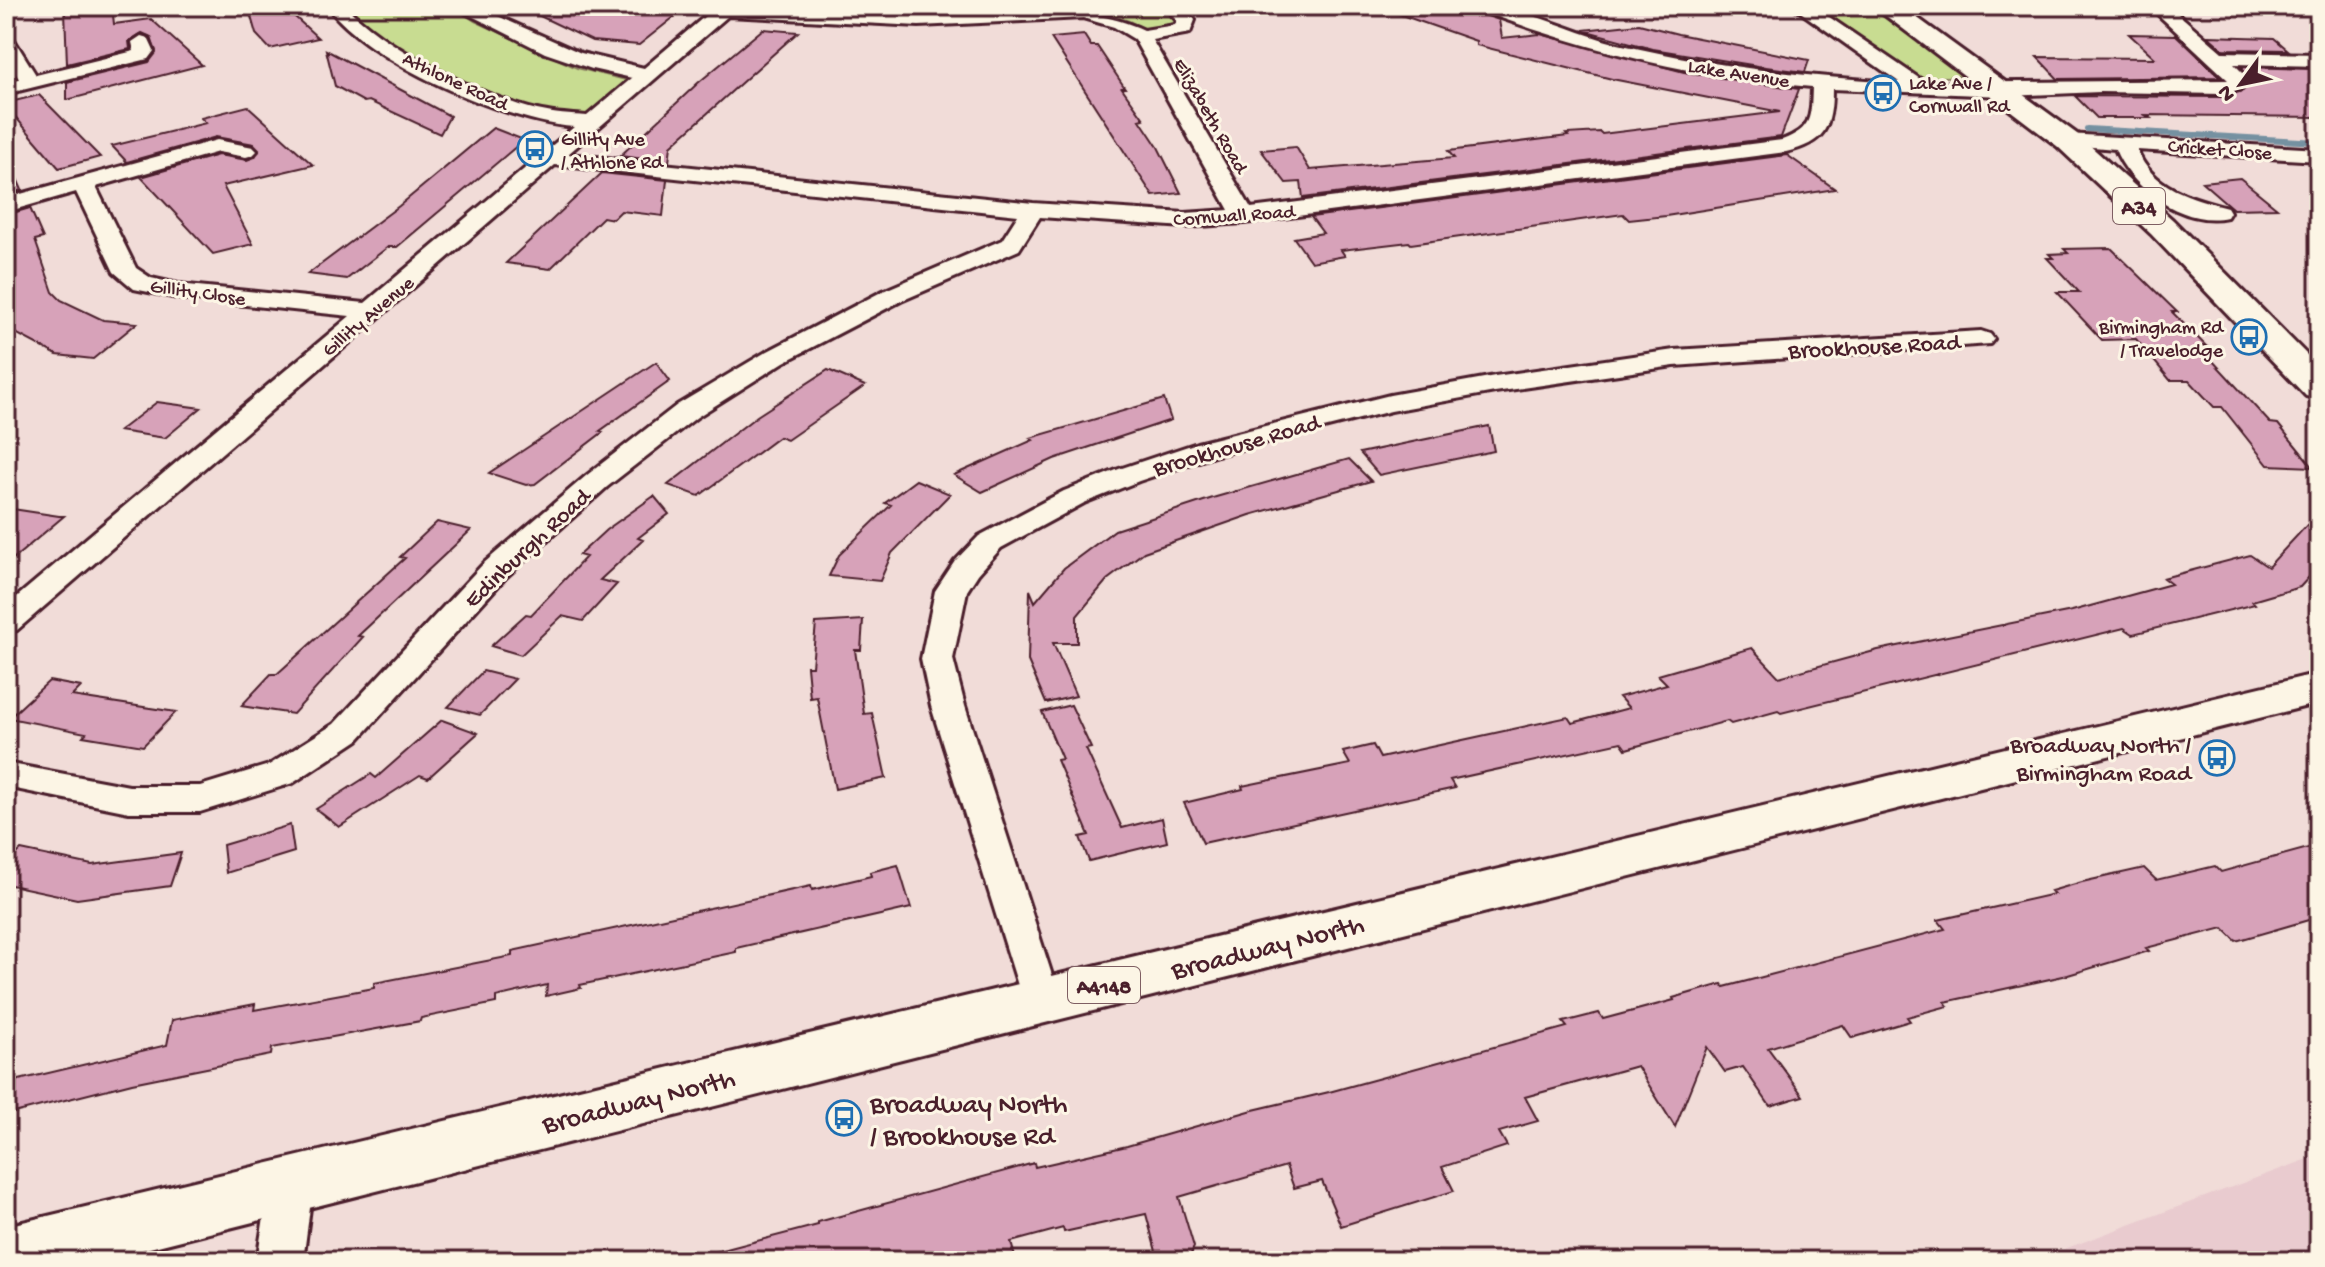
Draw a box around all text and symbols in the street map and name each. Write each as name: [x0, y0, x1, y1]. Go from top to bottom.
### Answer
north arrow: [2201, 44, 2281, 124]
street label: Athlone Road: [398, 49, 513, 119]
street label: Elizabeth Road: [1167, 55, 1252, 180]
street label: Lake Avenue: [1686, 56, 1792, 95]
bus stop icon: Lake Ave / Cornwall Rd: [1864, 74, 1902, 112]
place label: Lake Ave / Cornwall Rd: [1909, 74, 2011, 120]
text: N: [2213, 80, 2242, 106]
bus stop icon: Gillity Ave / Athlone Rd: [516, 130, 554, 168]
place label: Gillity Ave / Athlone Rd: [561, 130, 665, 176]
street label: Cricket Close: [2167, 136, 2273, 167]
road number: A34: [2113, 188, 2165, 224]
street label: Cornwall Road: [1173, 202, 1298, 233]
street label: Gillity Avenue: [319, 272, 420, 363]
street label: Gillity Close: [148, 276, 247, 313]
place label: Birmingham Rd / Travelodge: [2098, 318, 2225, 364]
bus stop icon: Birmingham Rd / Travelodge: [2230, 318, 2268, 356]
street label: Brookhouse Road: [1786, 329, 1963, 368]
street label: Brookhouse Road: [1149, 409, 1326, 485]
street label: Edinburgh Road: [459, 482, 599, 616]
place label: Broadway North / Birmingham Road: [2009, 733, 2193, 790]
bus stop icon: Broadway North / Birmingham Road: [2198, 739, 2236, 777]
street label: Broadway North: [1167, 909, 1368, 990]
road number: A4148: [1068, 967, 1140, 1003]
street label: Broadway North: [538, 1063, 739, 1144]
place label: Broadway North / Brookhouse Rd: [869, 1090, 1068, 1155]
bus stop icon: Broadway North / Brookhouse Rd: [825, 1099, 863, 1137]

